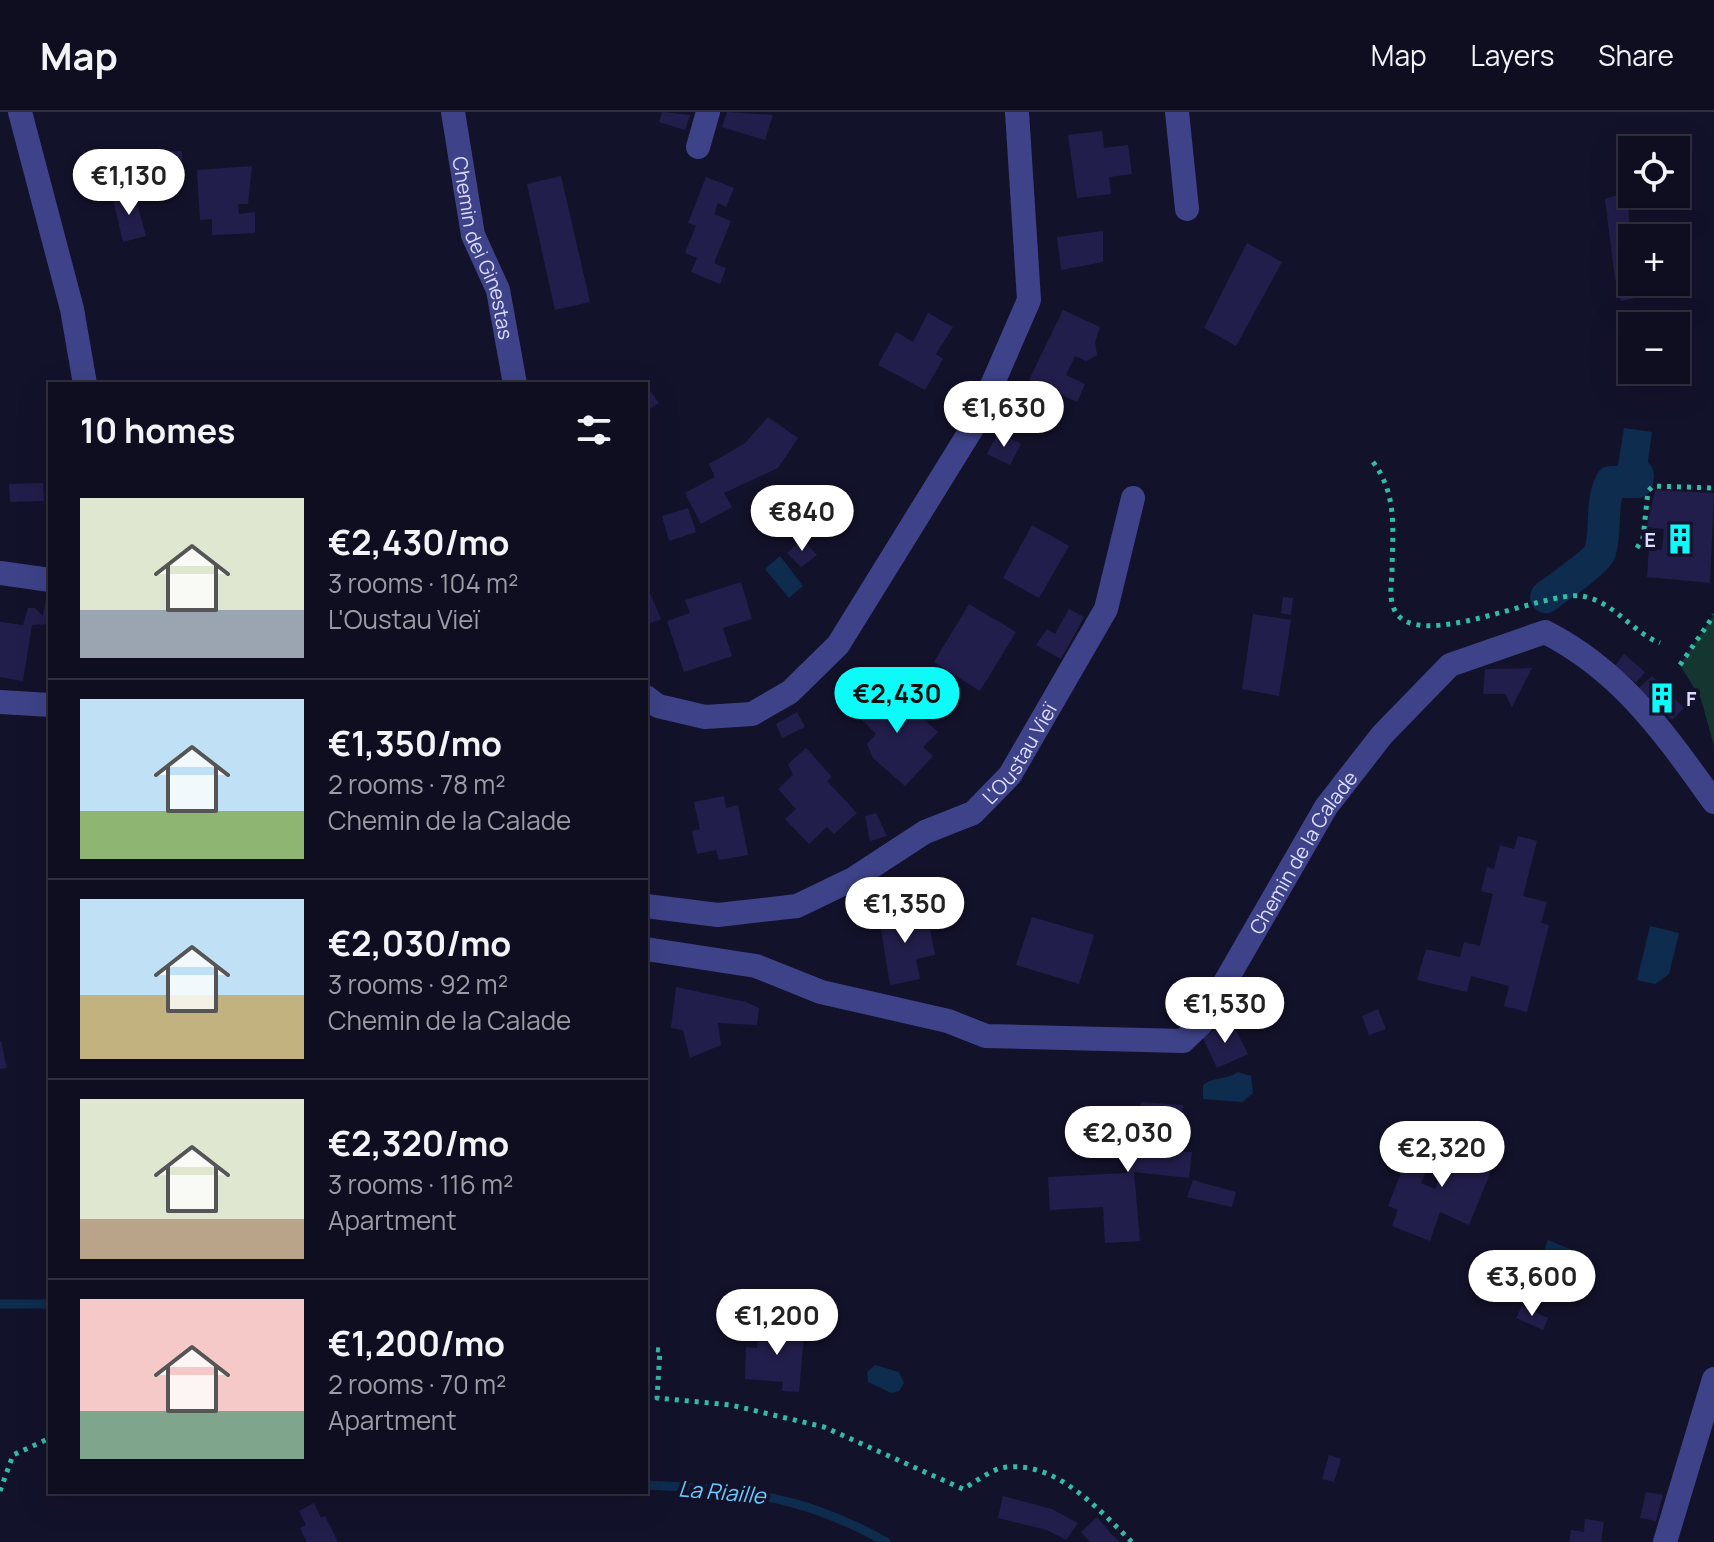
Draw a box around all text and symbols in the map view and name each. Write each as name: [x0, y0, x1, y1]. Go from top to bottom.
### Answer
text: Map: [40, 29, 118, 81]
text: Map: [1371, 36, 1427, 74]
text: Layers: [1471, 36, 1554, 74]
text: Share: [1598, 36, 1674, 74]
map controls: [1618, 136, 1690, 384]
button: locate: [1618, 136, 1690, 208]
pin: €1,130: [64, 149, 194, 217]
street label: Chemin dei Ginestas: [447, 154, 520, 341]
text: €1,130: [91, 157, 167, 193]
button: +: [1618, 224, 1690, 296]
button: −: [1618, 312, 1690, 384]
pin: €1,630: [939, 381, 1069, 449]
text: €1,630: [962, 389, 1046, 425]
text: 10 homes: [80, 407, 236, 453]
icon: filters: [572, 408, 616, 452]
pin: €840: [755, 485, 849, 553]
text: €840: [769, 493, 835, 529]
text: €2,430/mo: [328, 519, 510, 565]
building icon: E: [1663, 522, 1697, 556]
place label: E: [1644, 526, 1656, 553]
icon: home: [144, 530, 240, 626]
text: 3 rooms · 104 m²: [328, 565, 518, 601]
text: L'Oustau Vieï: [328, 601, 480, 637]
pin: €2,430: [832, 667, 962, 735]
text: €2,430: [852, 675, 942, 711]
building icon: F: [1645, 681, 1679, 715]
place label: F: [1686, 685, 1697, 712]
street label: L'Oustau Vieï: [976, 697, 1063, 810]
text: €1,350/mo: [328, 720, 502, 766]
icon: home: [144, 731, 240, 827]
street label: Chemin de la Calade: [1242, 765, 1363, 939]
text: 2 rooms · 78 m²: [328, 766, 506, 802]
text: Chemin de la Calade: [328, 802, 571, 838]
pin: €1,350: [840, 877, 970, 945]
text: €1,350: [863, 885, 947, 921]
text: €2,030/mo: [328, 920, 511, 966]
icon: home: [144, 931, 240, 1027]
text: 3 rooms · 92 m²: [328, 966, 508, 1002]
pin: €1,530: [1160, 977, 1290, 1045]
text: €1,530: [1183, 985, 1267, 1021]
text: Chemin de la Calade: [328, 1002, 571, 1038]
pin: €2,030: [1063, 1106, 1193, 1174]
text: €2,030: [1083, 1114, 1173, 1150]
text: €2,320/mo: [328, 1120, 509, 1166]
pin: €2,320: [1377, 1121, 1507, 1189]
text: €2,320: [1398, 1129, 1486, 1165]
icon: home: [144, 1131, 240, 1227]
text: 3 rooms · 116 m²: [328, 1166, 514, 1202]
text: Apartment: [328, 1202, 457, 1238]
pin: €3,600: [1467, 1250, 1597, 1318]
text: €3,600: [1486, 1258, 1578, 1294]
pin: €1,200: [712, 1289, 842, 1357]
text: €1,200: [734, 1297, 820, 1333]
text: €1,200/mo: [328, 1320, 505, 1366]
icon: home: [144, 1331, 240, 1427]
text: 2 rooms · 70 m²: [328, 1366, 506, 1402]
text: Apartment: [328, 1402, 457, 1438]
water label: La Riaille: [677, 1473, 768, 1511]

